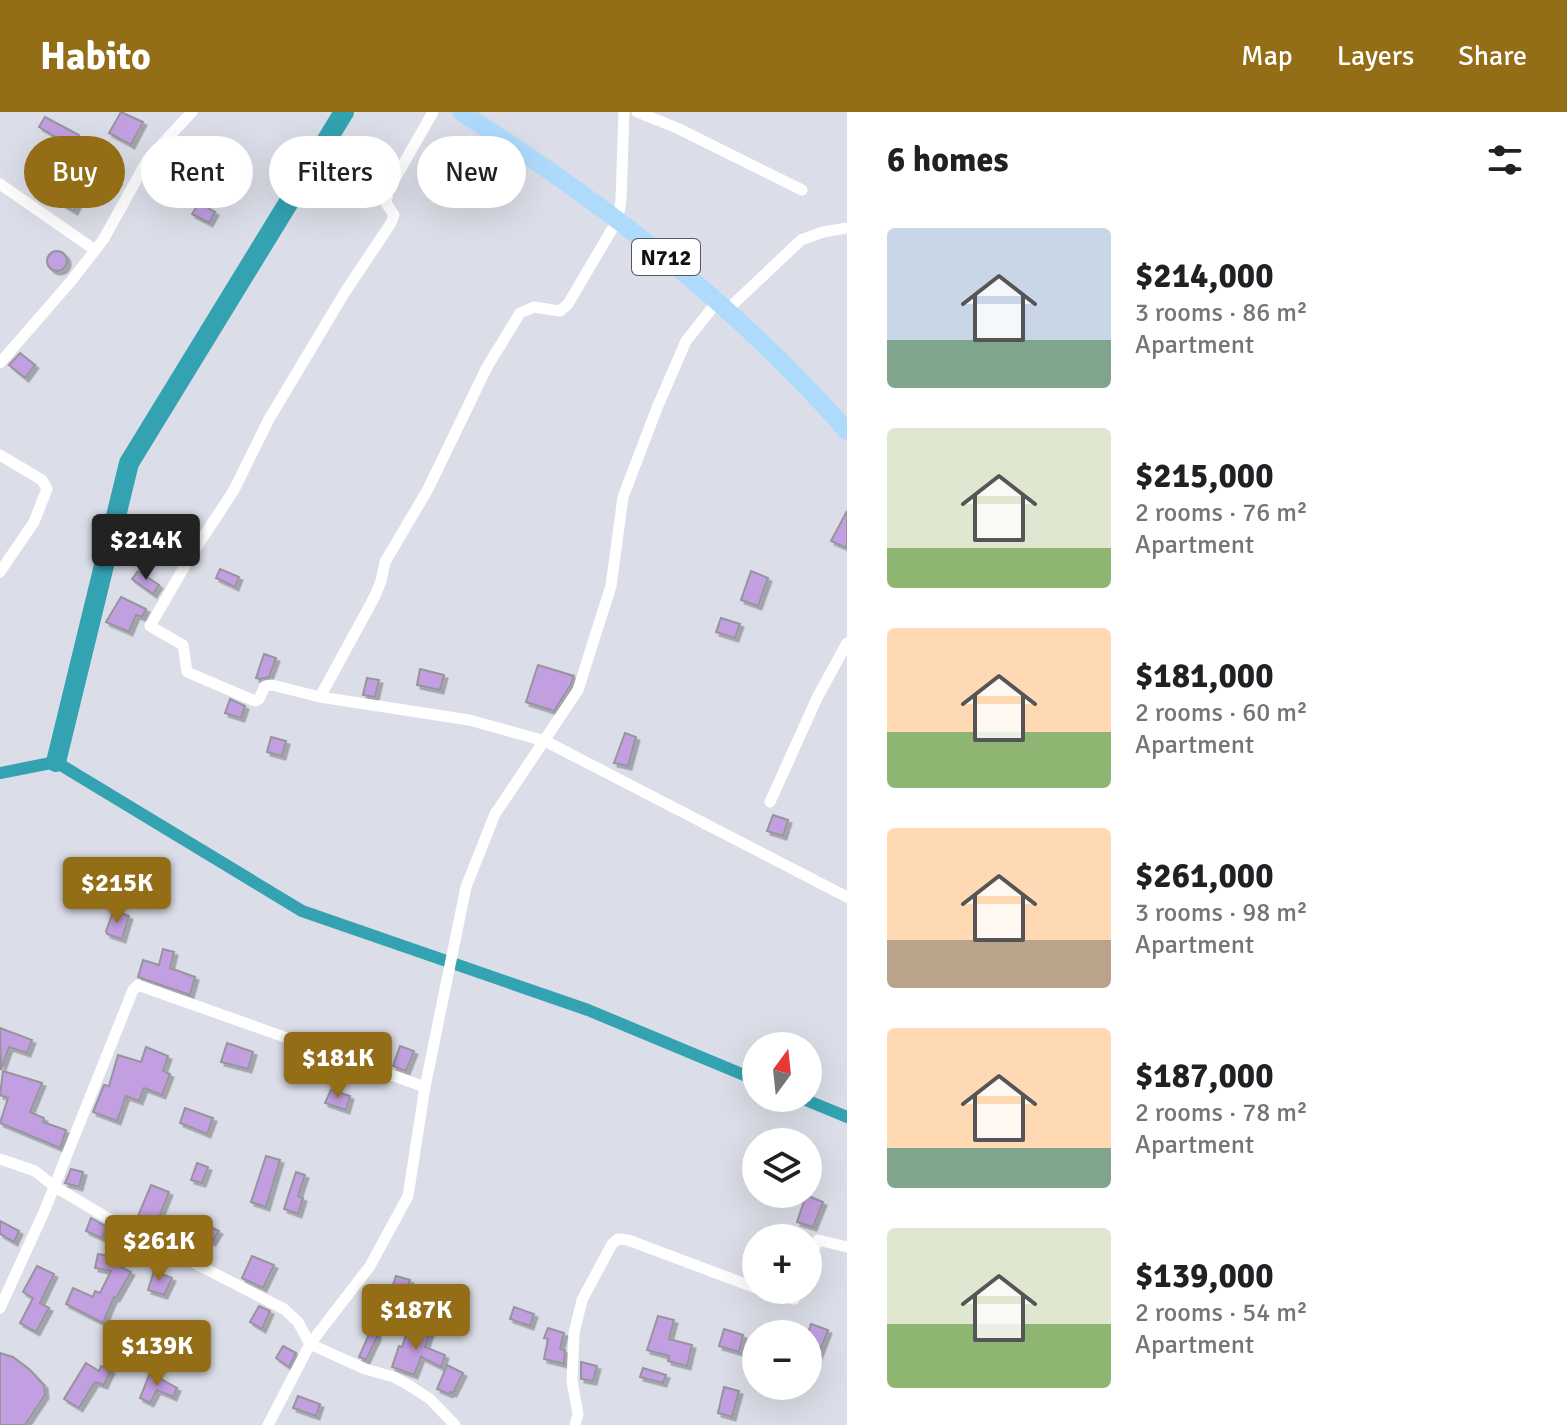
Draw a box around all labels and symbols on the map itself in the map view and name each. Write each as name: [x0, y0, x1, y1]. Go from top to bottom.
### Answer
road number: N712: [632, 239, 700, 275]
pin: $214K: [90, 514, 202, 582]
pin: $215K: [61, 857, 173, 925]
pin: $181K: [282, 1032, 394, 1100]
north arrow: [742, 1032, 822, 1112]
pin: $261K: [103, 1215, 215, 1283]
pin: $187K: [360, 1284, 472, 1352]
pin: $139K: [101, 1320, 213, 1388]

